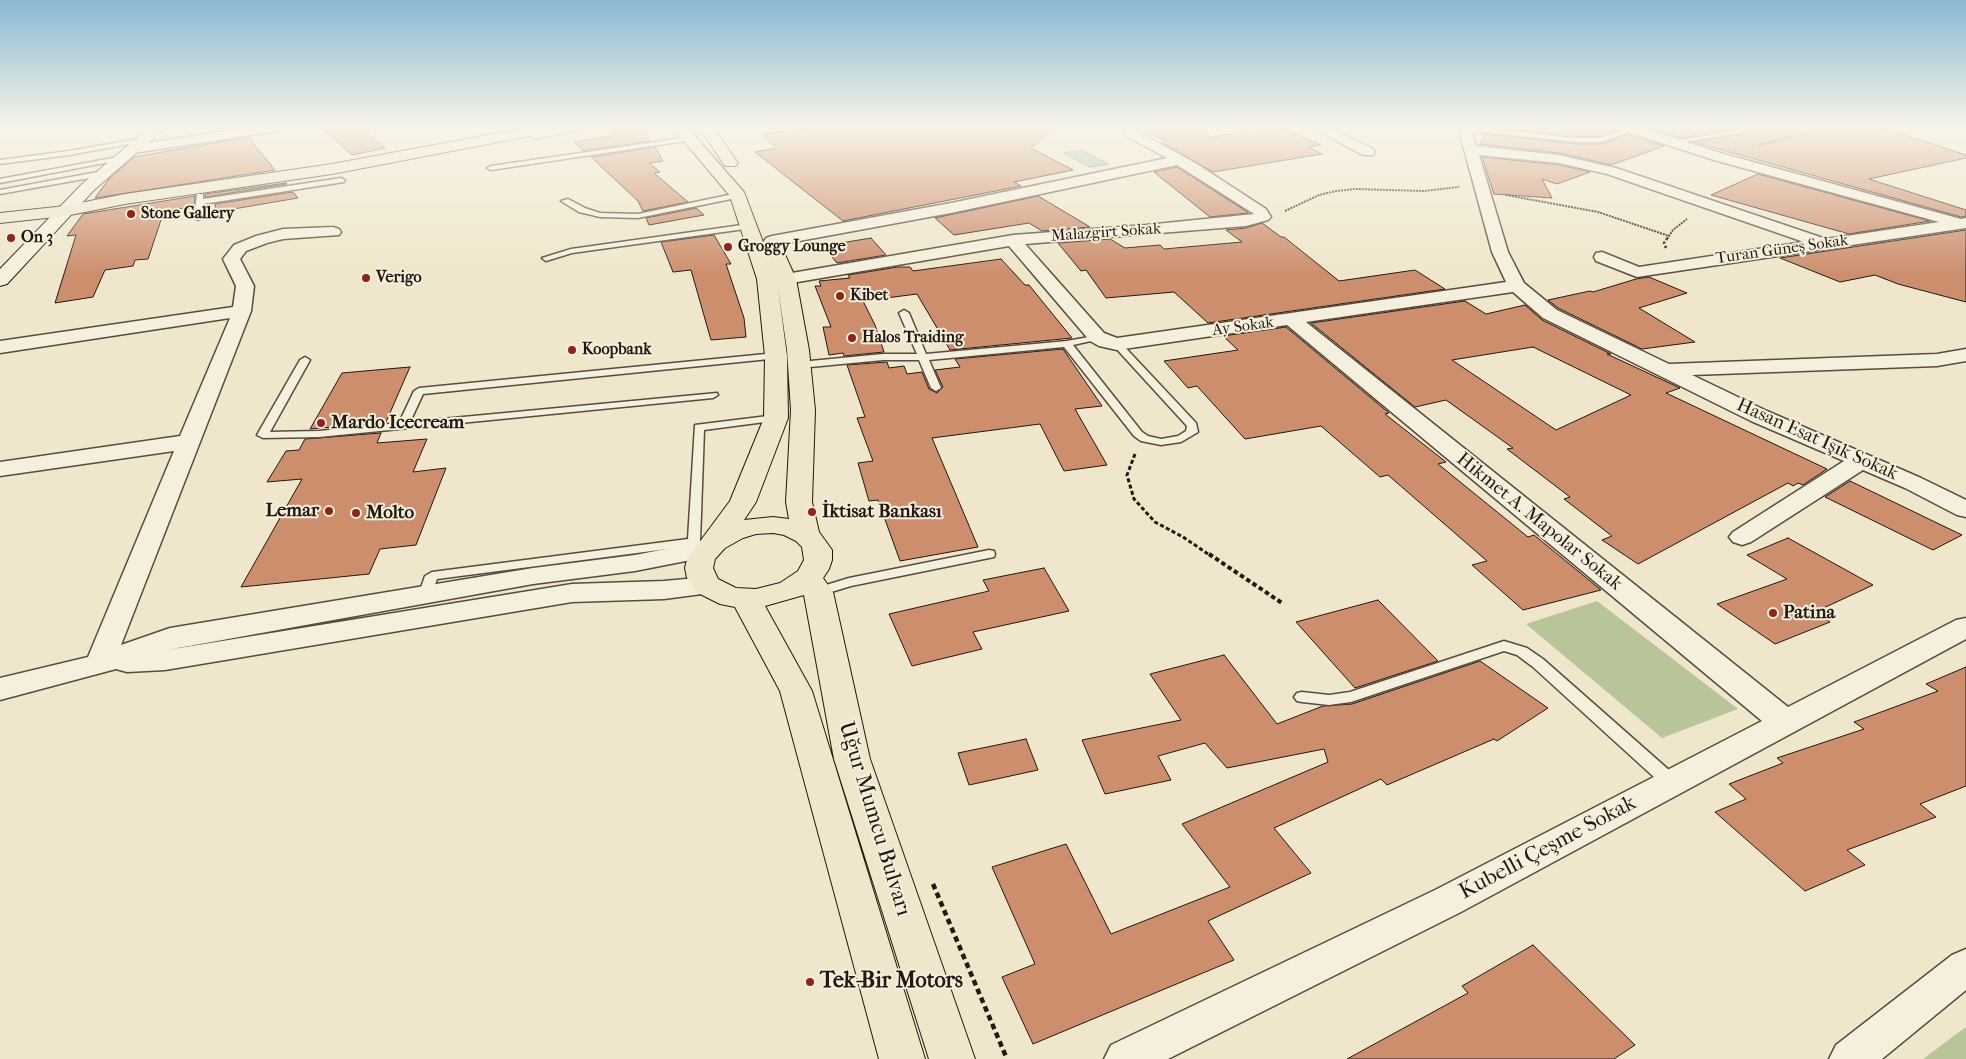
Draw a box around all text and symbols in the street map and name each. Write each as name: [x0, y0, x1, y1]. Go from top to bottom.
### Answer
place label: Stone Gallery: [141, 204, 234, 224]
marker: Stone Gallery: [125, 208, 137, 220]
street label: Malazgirt Sokak: [1050, 220, 1162, 246]
place label: On 3: [21, 228, 53, 248]
street label: Turan Güneş Sokak: [1715, 231, 1849, 269]
marker: On 3: [5, 232, 17, 244]
place label: Groggy Lounge: [738, 237, 846, 257]
marker: Groggy Lounge: [722, 241, 734, 253]
place label: Verigo: [376, 268, 422, 288]
marker: Verigo: [360, 272, 372, 284]
place label: Kibet: [850, 286, 888, 306]
marker: Kibet: [834, 290, 846, 302]
street label: Ay Sokak: [1211, 313, 1275, 341]
place label: Halos Traiding: [862, 328, 964, 348]
marker: Halos Traiding: [846, 332, 858, 344]
place label: Koopbank: [582, 340, 652, 360]
marker: Koopbank: [566, 344, 578, 356]
street label: Hasan Esat Işık Sokak: [1733, 394, 1901, 486]
place label: Mardo Icecream: [331, 412, 464, 434]
marker: Mardo Icecream: [315, 417, 327, 429]
street label: Hikmet A. Mapolar Sokak: [1452, 448, 1626, 596]
place label: Lemar: [265, 500, 319, 522]
place label: İktisat Bankası: [822, 501, 942, 523]
place label: Molto: [366, 502, 414, 524]
marker: Lemar: [323, 505, 335, 517]
marker: İktisat Bankası: [806, 506, 818, 518]
marker: Molto: [350, 507, 362, 519]
place label: Patina: [1783, 602, 1835, 624]
marker: Patina: [1767, 607, 1779, 619]
street label: Uğur Mumcu Bulvarı: [832, 718, 916, 920]
street label: Kubelli Çeşme Sokak: [1455, 790, 1641, 906]
place label: Tek-Bir Motors: [820, 969, 963, 995]
marker: Tek-Bir Motors: [804, 976, 816, 988]

